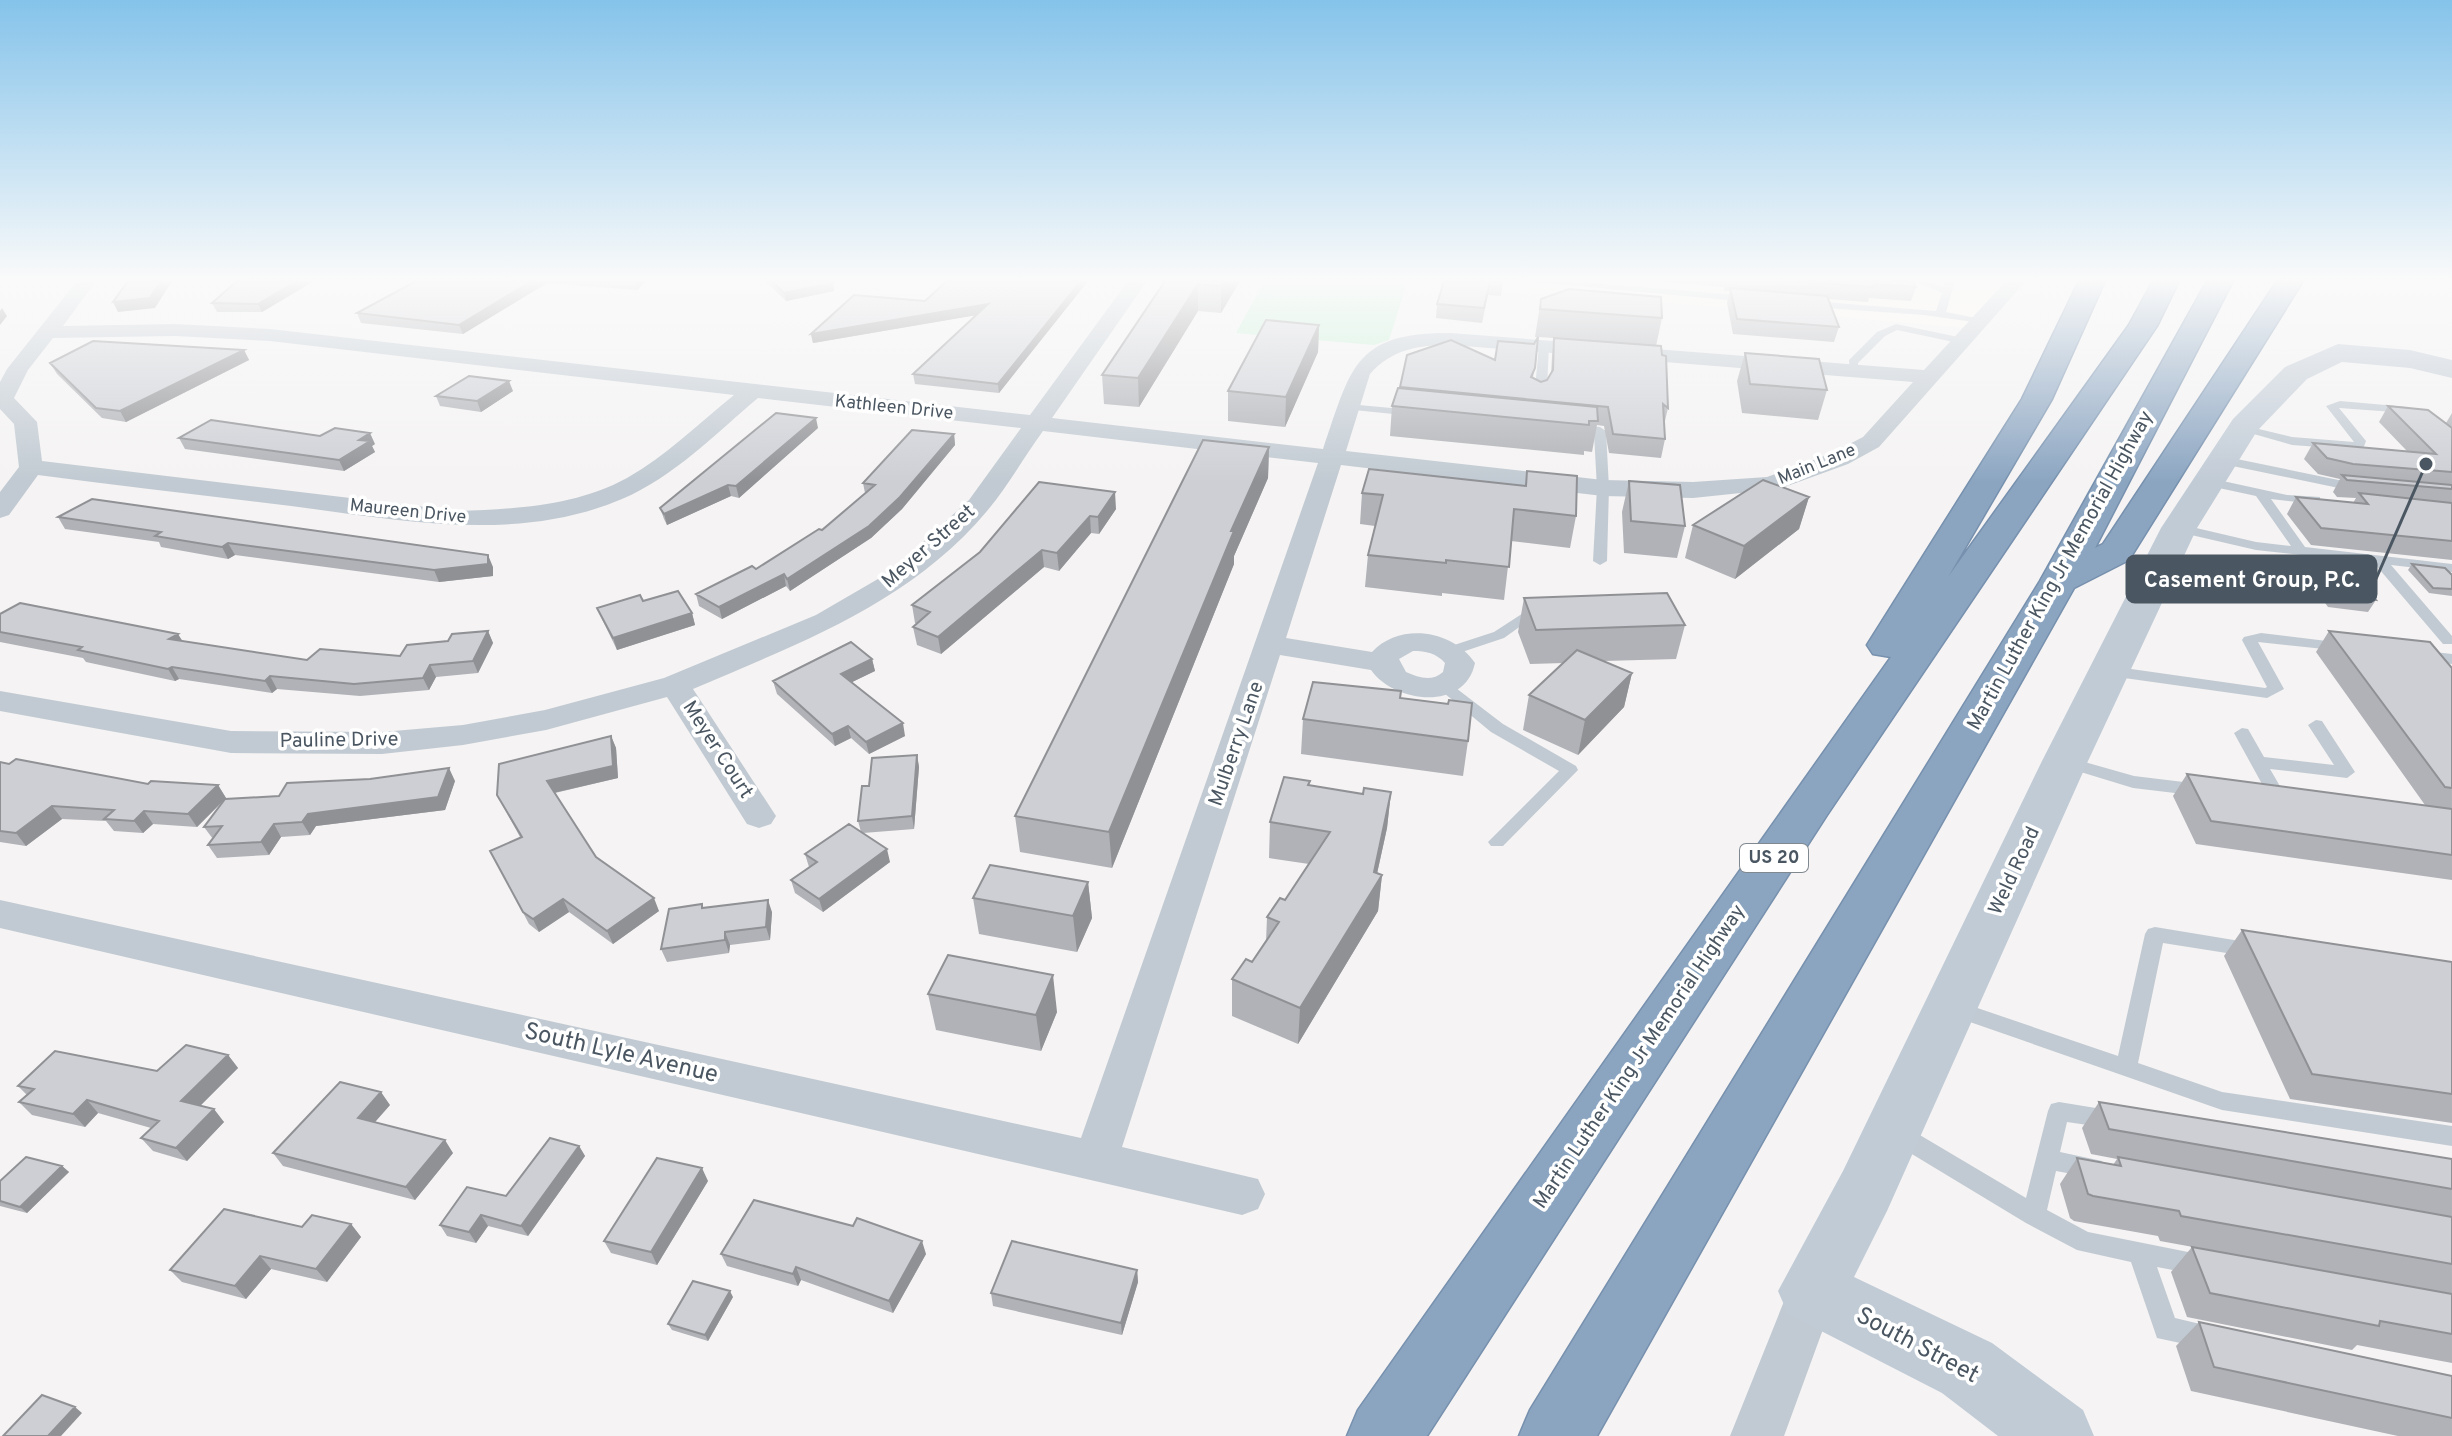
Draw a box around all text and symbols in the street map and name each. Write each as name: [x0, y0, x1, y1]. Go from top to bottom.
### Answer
street label: Kathleen Drive: [834, 390, 954, 426]
street label: Martin Luther King Jr Memorial Highway: [1962, 407, 2160, 735]
street label: Main Lane: [1775, 439, 1859, 491]
street label: Maureen Drive: [349, 494, 467, 530]
street label: Meyer Street: [877, 499, 981, 595]
callout: Casement Group, P.C.: [2127, 556, 2376, 602]
text: Casement Group, P.C.: [2144, 568, 2360, 595]
street label: Mulberry Lane: [1203, 678, 1271, 810]
street label: Meyer Court: [676, 696, 758, 804]
street label: Pauline Drive: [279, 727, 399, 755]
street label: Weld Road: [1983, 823, 2047, 919]
road number: US 20: [1740, 844, 1808, 872]
street label: Martin Luther King Jr Memorial Highway: [1528, 900, 1752, 1214]
street label: South Lyle Avenue: [521, 1017, 721, 1091]
street label: South Street: [1851, 1301, 1983, 1391]

